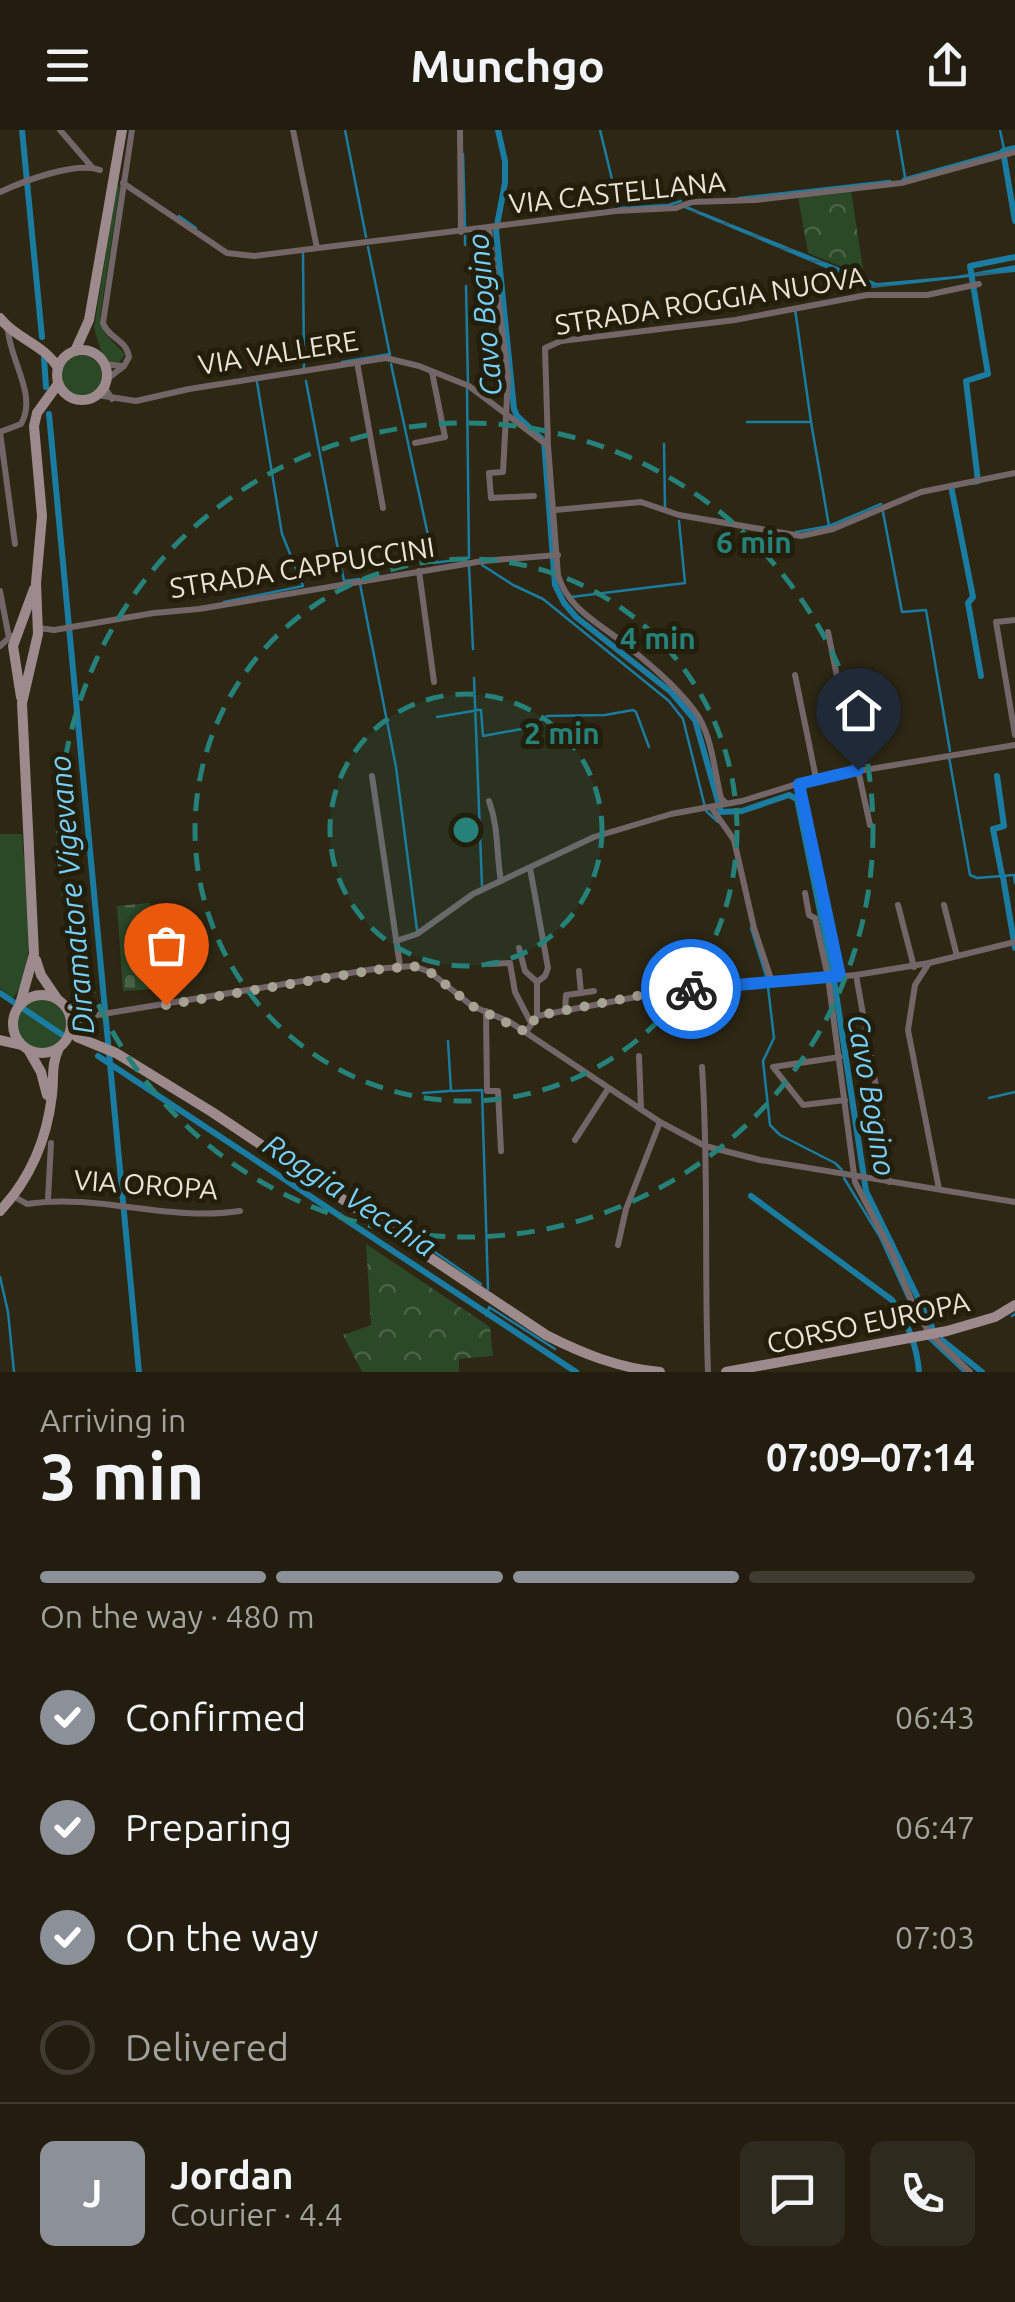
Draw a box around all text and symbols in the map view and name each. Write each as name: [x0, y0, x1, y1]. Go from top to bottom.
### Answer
icon: menu: [40, 38, 95, 93]
icon: share: [920, 38, 975, 93]
text: Munchgo: [410, 40, 605, 91]
street label: VIA CASTELLANA: [507, 165, 727, 219]
water label: Cavo Bogino: [460, 232, 508, 398]
street label: STRADA ROGGIA NUOVA: [553, 260, 867, 340]
street label: VIA VALLERE: [196, 324, 360, 380]
text: 6 min: [716, 525, 792, 559]
street label: STRADA CAPPUCCINI: [167, 531, 437, 603]
text: 4 min: [620, 621, 696, 655]
pin: [816, 668, 901, 771]
icon: home: [831, 683, 886, 738]
text: 2 min: [524, 716, 600, 750]
water label: Diramatore Vigevano: [42, 754, 100, 1036]
centre of rings: [448, 812, 484, 848]
pin: [124, 903, 209, 1006]
icon: bag: [139, 918, 194, 973]
courier: [641, 939, 741, 1039]
icon: bike: [664, 962, 719, 1017]
water label: Cavo Bogino: [841, 1012, 903, 1178]
water label: Roggia Vecchia: [258, 1127, 442, 1263]
street label: VIA OROPA: [73, 1164, 219, 1204]
street label: CORSO EUROPA: [764, 1285, 972, 1359]
text: Arriving in: [40, 1402, 186, 1438]
text: 07:09–07:14: [766, 1436, 975, 1478]
text: 3 min: [40, 1439, 204, 1512]
text: On the way · 480 m: [40, 1598, 315, 1634]
icon: check: [40, 1690, 95, 1745]
text: Confirmed: [125, 1696, 306, 1738]
text: 06:43: [895, 1699, 975, 1735]
icon: check: [40, 1800, 95, 1855]
text: Preparing: [125, 1806, 292, 1848]
text: 06:47: [895, 1809, 975, 1845]
icon: check: [40, 1910, 95, 1965]
text: On the way: [125, 1916, 318, 1958]
text: 07:03: [895, 1919, 975, 1955]
text: Delivered: [125, 2026, 289, 2068]
button: chat: [740, 2141, 845, 2246]
button: phone: [870, 2141, 975, 2246]
text: Jordan: [170, 2154, 294, 2196]
text: J: [83, 2172, 102, 2214]
text: Courier · 4.4: [170, 2196, 343, 2232]

